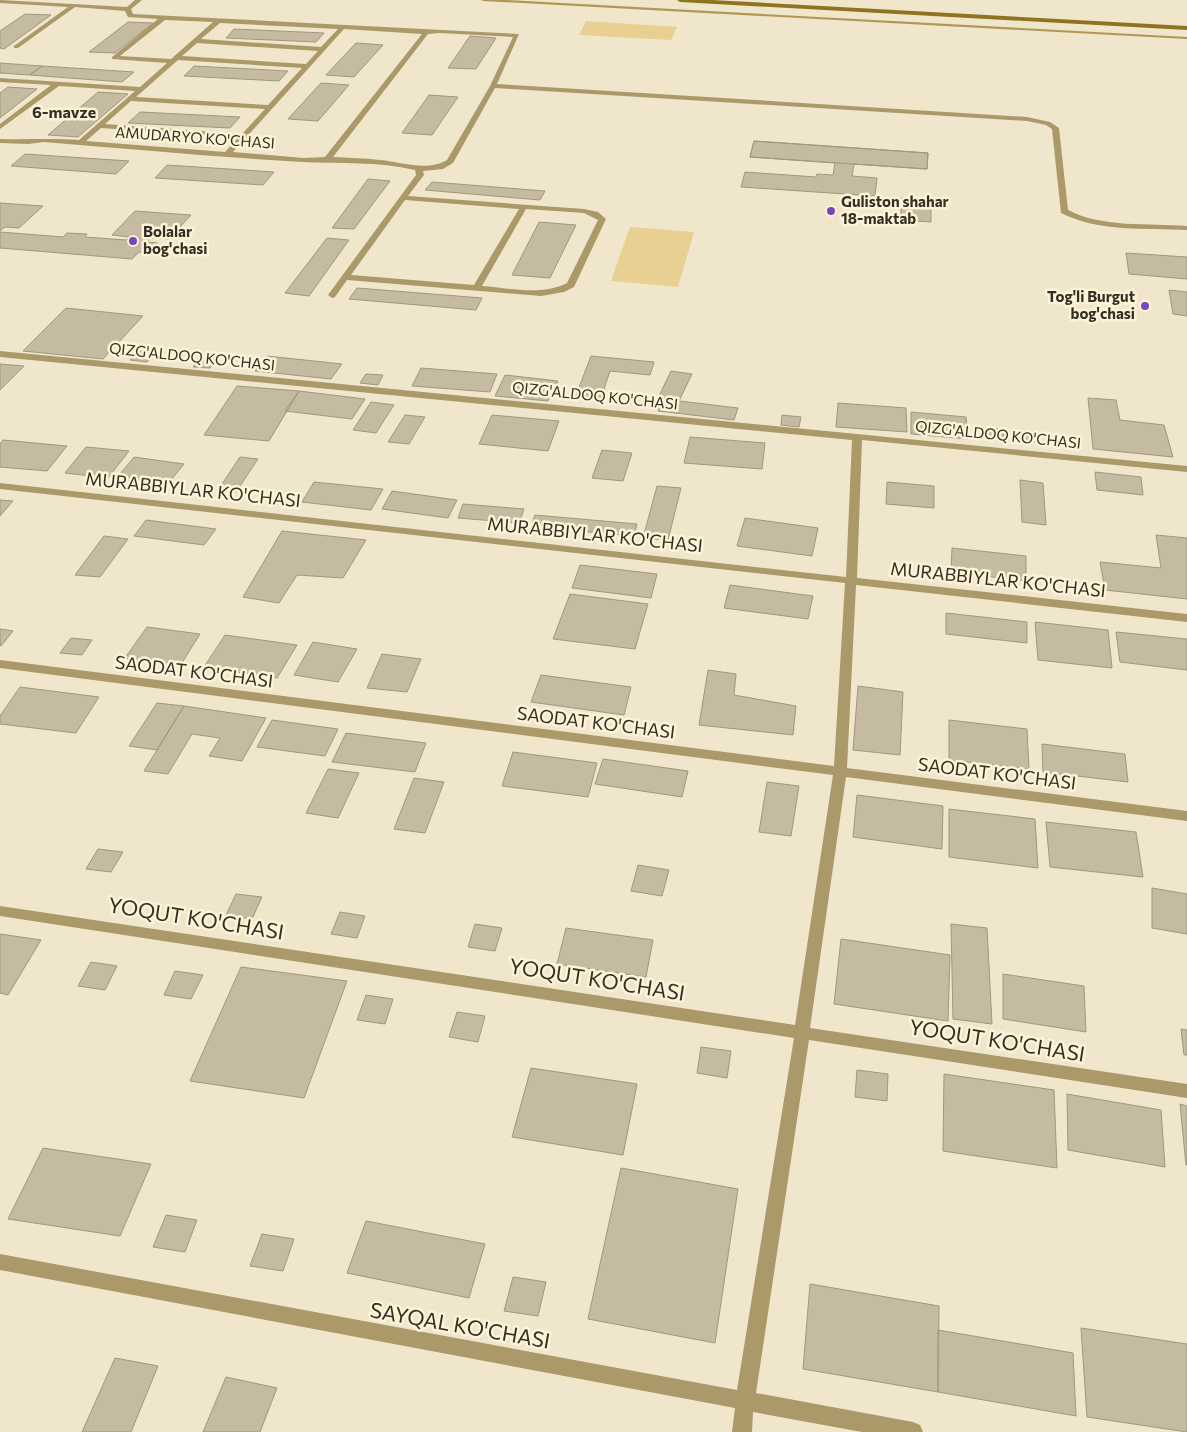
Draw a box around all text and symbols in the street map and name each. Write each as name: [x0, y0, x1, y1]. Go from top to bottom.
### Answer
district label: 6-mavze: [32, 102, 96, 121]
street label: AMUDARYO KO'CHASI: [115, 122, 276, 152]
place label: Guliston shahar 18-maktab: [841, 192, 949, 227]
marker: Guliston shahar 18-maktab: [825, 205, 837, 217]
place label: Bolalar bog'chasi: [143, 222, 208, 257]
marker: Bolalar bog'chasi: [127, 235, 139, 247]
place label: Tog'li Burgut bog'chasi: [1047, 287, 1135, 322]
marker: Tog'li Burgut bog'chasi: [1139, 300, 1151, 312]
street label: QIZG'ALDOQ KO'CHASI: [108, 338, 276, 374]
street label: QIZG'ALDOQ KO'CHASI: [511, 377, 679, 413]
street label: QIZG'ALDOQ KO'CHASI: [914, 416, 1082, 452]
street label: MURABBIYLAR KO'CHASI: [84, 467, 302, 511]
street label: MURABBIYLAR KO'CHASI: [486, 512, 704, 556]
street label: MURABBIYLAR KO'CHASI: [889, 557, 1107, 601]
street label: SAODAT KO'CHASI: [114, 650, 275, 692]
street label: SAODAT KO'CHASI: [516, 701, 677, 743]
street label: SAODAT KO'CHASI: [917, 752, 1078, 794]
street label: YOQUT KO'CHASI: [107, 891, 286, 944]
street label: YOQUT KO'CHASI: [508, 952, 687, 1005]
street label: YOQUT KO'CHASI: [908, 1013, 1087, 1066]
street label: SAYQAL KO'CHASI: [368, 1296, 552, 1353]

